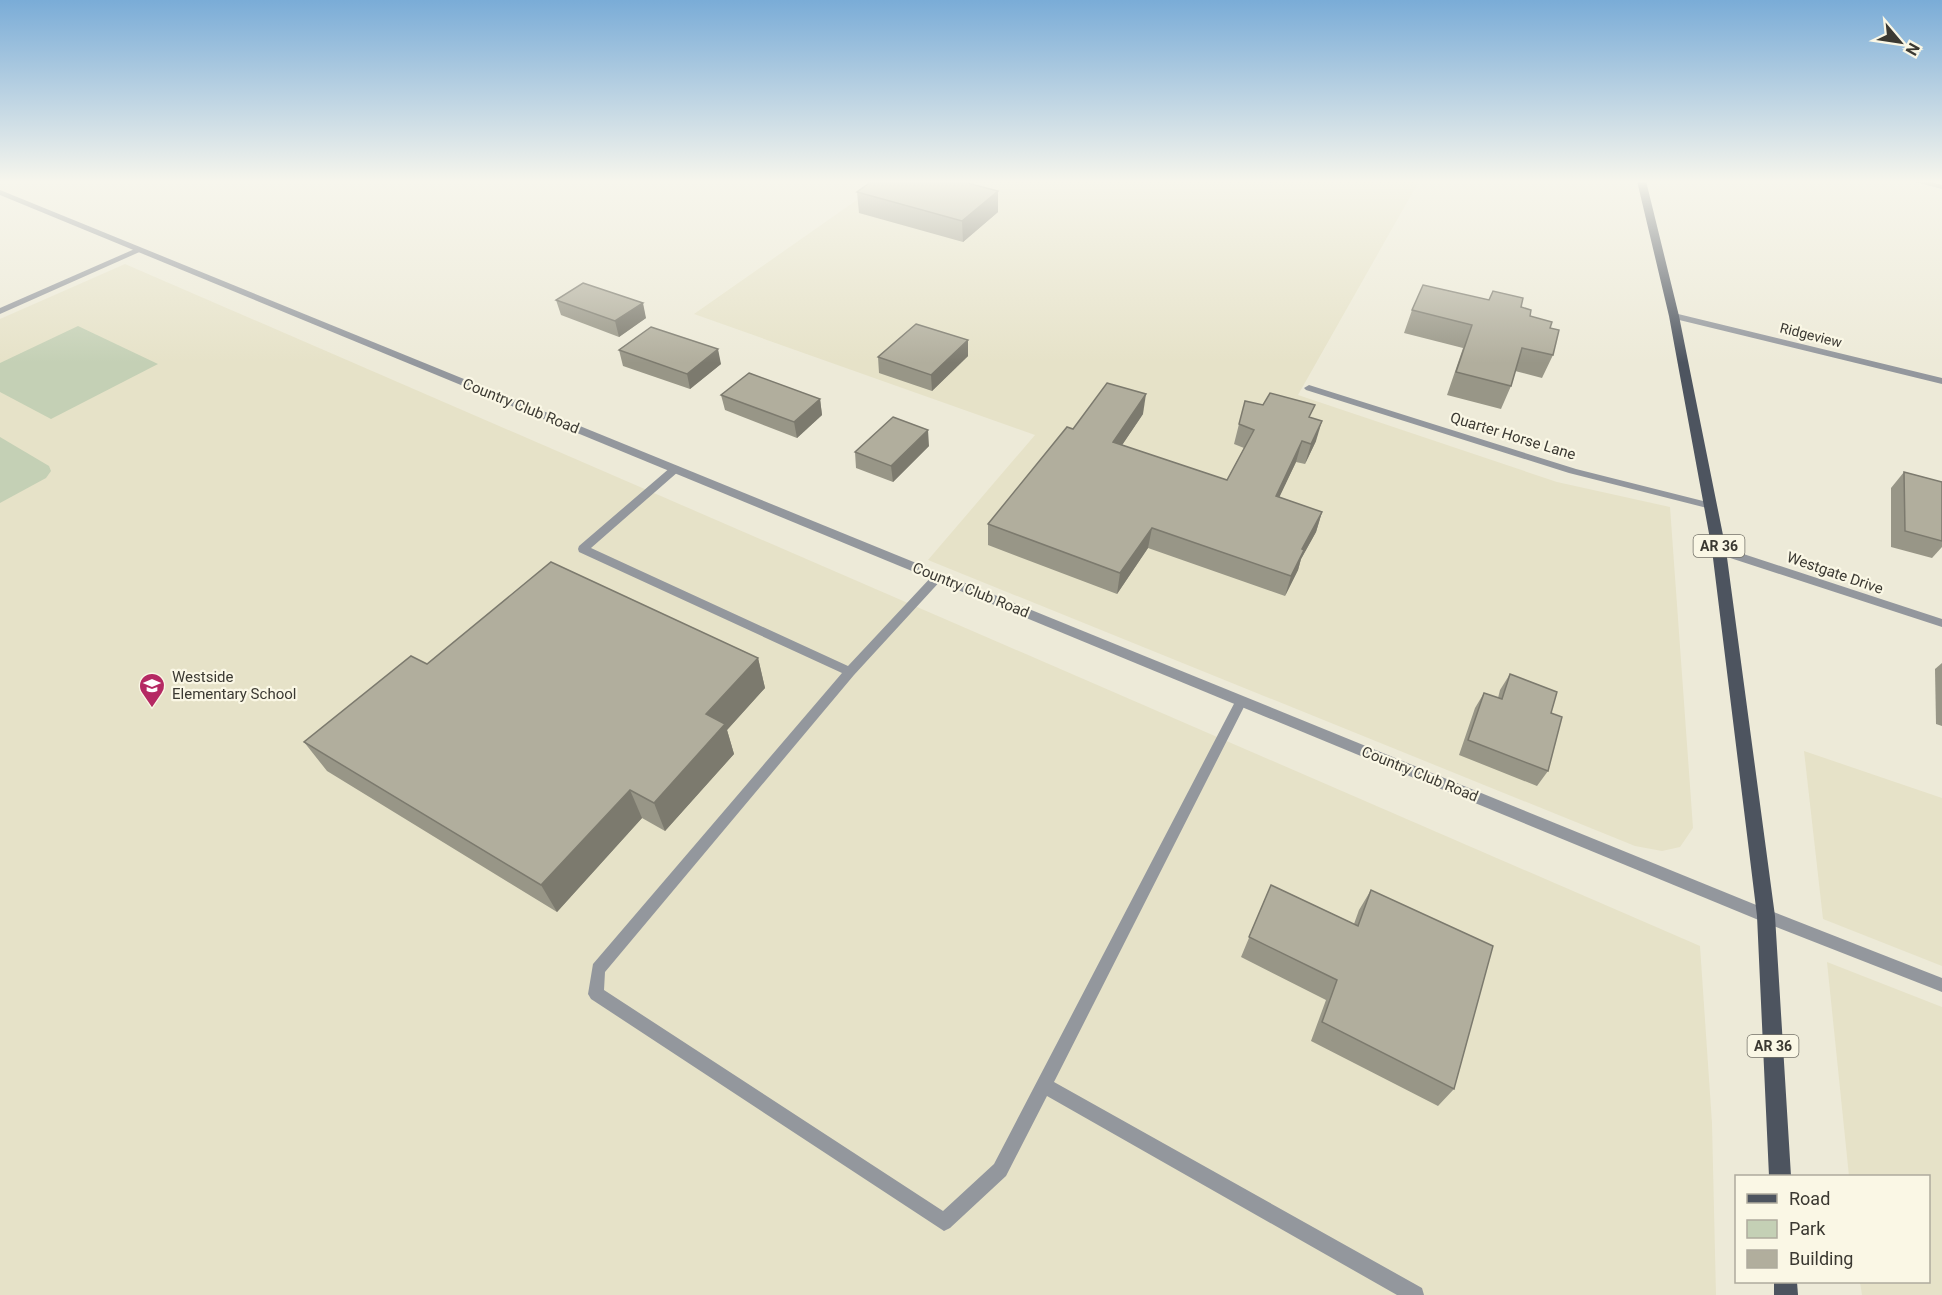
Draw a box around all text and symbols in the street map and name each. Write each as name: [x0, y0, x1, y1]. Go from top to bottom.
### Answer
north arrow: [1870, 12, 1930, 72]
text: N: [1902, 39, 1924, 59]
street label: Ridgeview: [1778, 320, 1844, 351]
street label: Country Club Road: [460, 374, 582, 438]
street label: Quarter Horse Lane: [1448, 408, 1578, 464]
road number: AR 36: [1694, 535, 1744, 557]
street label: Westgate Drive: [1785, 548, 1886, 598]
street label: Country Club Road: [910, 558, 1032, 622]
place label: Westside Elementary School: [172, 668, 296, 703]
school or university icon: Westside Elementary School: [137, 671, 167, 709]
street label: Country Club Road: [1359, 742, 1481, 806]
road number: AR 36: [1748, 1035, 1798, 1057]
legend: [1735, 1175, 1930, 1283]
text: Road: [1789, 1188, 1830, 1209]
text: Park: [1789, 1218, 1826, 1239]
text: Building: [1789, 1248, 1853, 1269]

